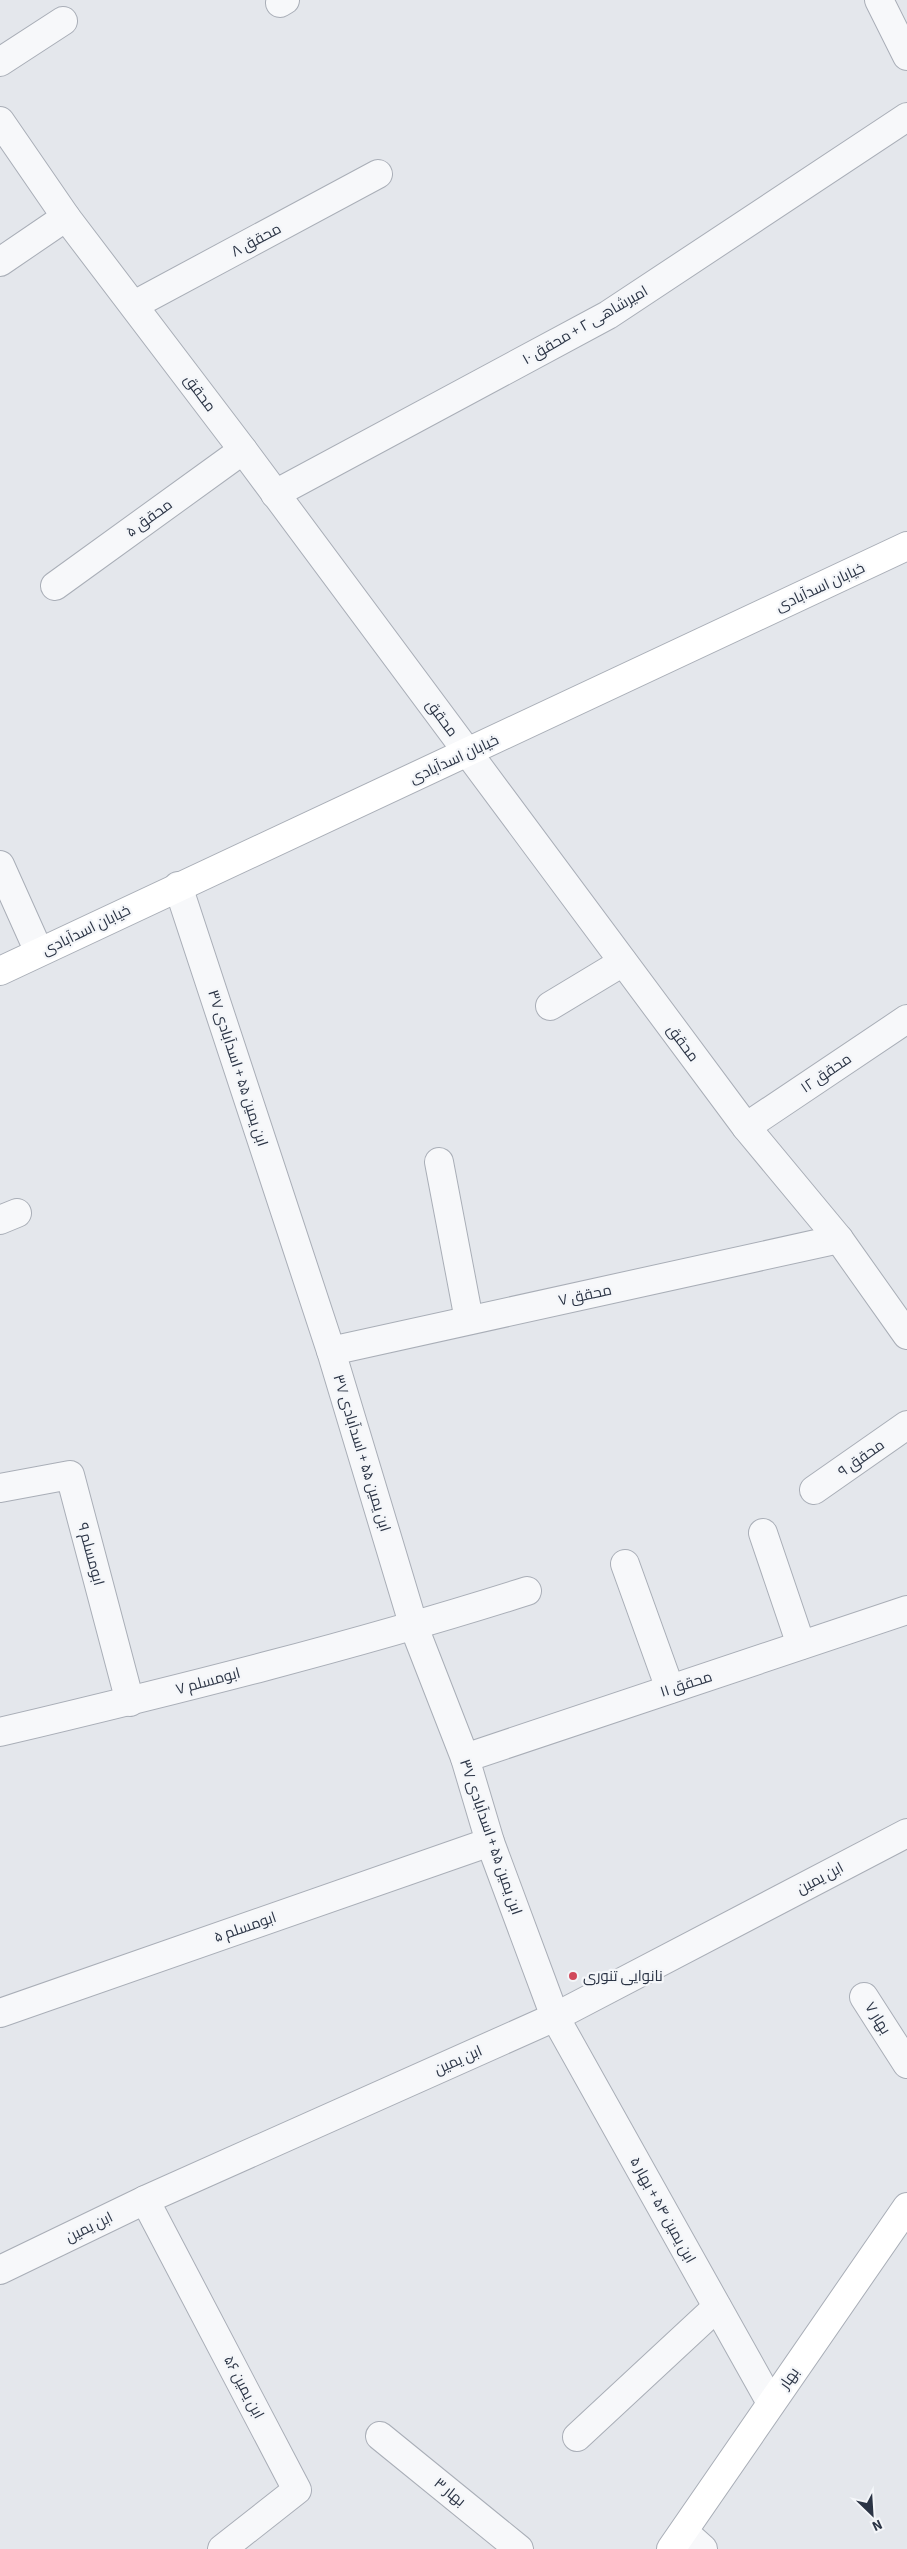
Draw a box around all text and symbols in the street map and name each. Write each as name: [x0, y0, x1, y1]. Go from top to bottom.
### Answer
street label: محقق ۸: [227, 218, 285, 262]
street label: امیرشاهی ۲ + محقق ۱۰: [518, 281, 652, 370]
street label: محقق: [179, 370, 221, 416]
street label: محقق ۵: [122, 494, 177, 542]
street label: خیابان اسدآبادی: [772, 558, 868, 617]
street label: محقق: [421, 695, 463, 741]
street label: خیابان اسدآبادی: [406, 730, 502, 789]
street label: خیابان اسدآبادی: [38, 900, 134, 961]
street label: ابن یمین ۵۵ + اسدآبادی ۳۷: [202, 987, 273, 1149]
street label: محقق: [662, 1020, 704, 1066]
street label: محقق ۱۲: [797, 1049, 856, 1098]
street label: محقق ۷: [556, 1280, 614, 1311]
street label: ابن یمین ۵۵ + اسدآبادی ۳۷: [328, 1372, 395, 1534]
street label: محقق ۹: [834, 1435, 889, 1482]
street label: ابومسلم ۹: [72, 1520, 109, 1588]
street label: ابومسلم ۷: [173, 1663, 243, 1700]
street label: محقق ۱۱: [657, 1666, 715, 1703]
street label: ابن یمین ۵۵ + اسدآبادی ۳۷: [454, 1756, 527, 1918]
street label: ابن یمین: [793, 1857, 847, 1900]
street label: ابومسلم ۵: [211, 1907, 279, 1948]
place label: نانوایی تنوری: [583, 1966, 663, 1987]
marker: نانوایی تنوری: [567, 1970, 579, 1982]
street label: بهار ۷: [859, 1998, 896, 2039]
street label: ابن یمین: [431, 2041, 486, 2080]
street label: ابن یمین ۵۴ + بهار ۵: [625, 2153, 701, 2267]
street label: ابن یمین: [62, 2207, 117, 2248]
street label: ابن یمین ۵۶: [218, 2352, 269, 2423]
street label: بهار: [774, 2363, 804, 2394]
street label: بهار ۳: [429, 2473, 470, 2512]
north arrow: [847, 2489, 897, 2539]
text: N: [869, 2514, 886, 2536]

